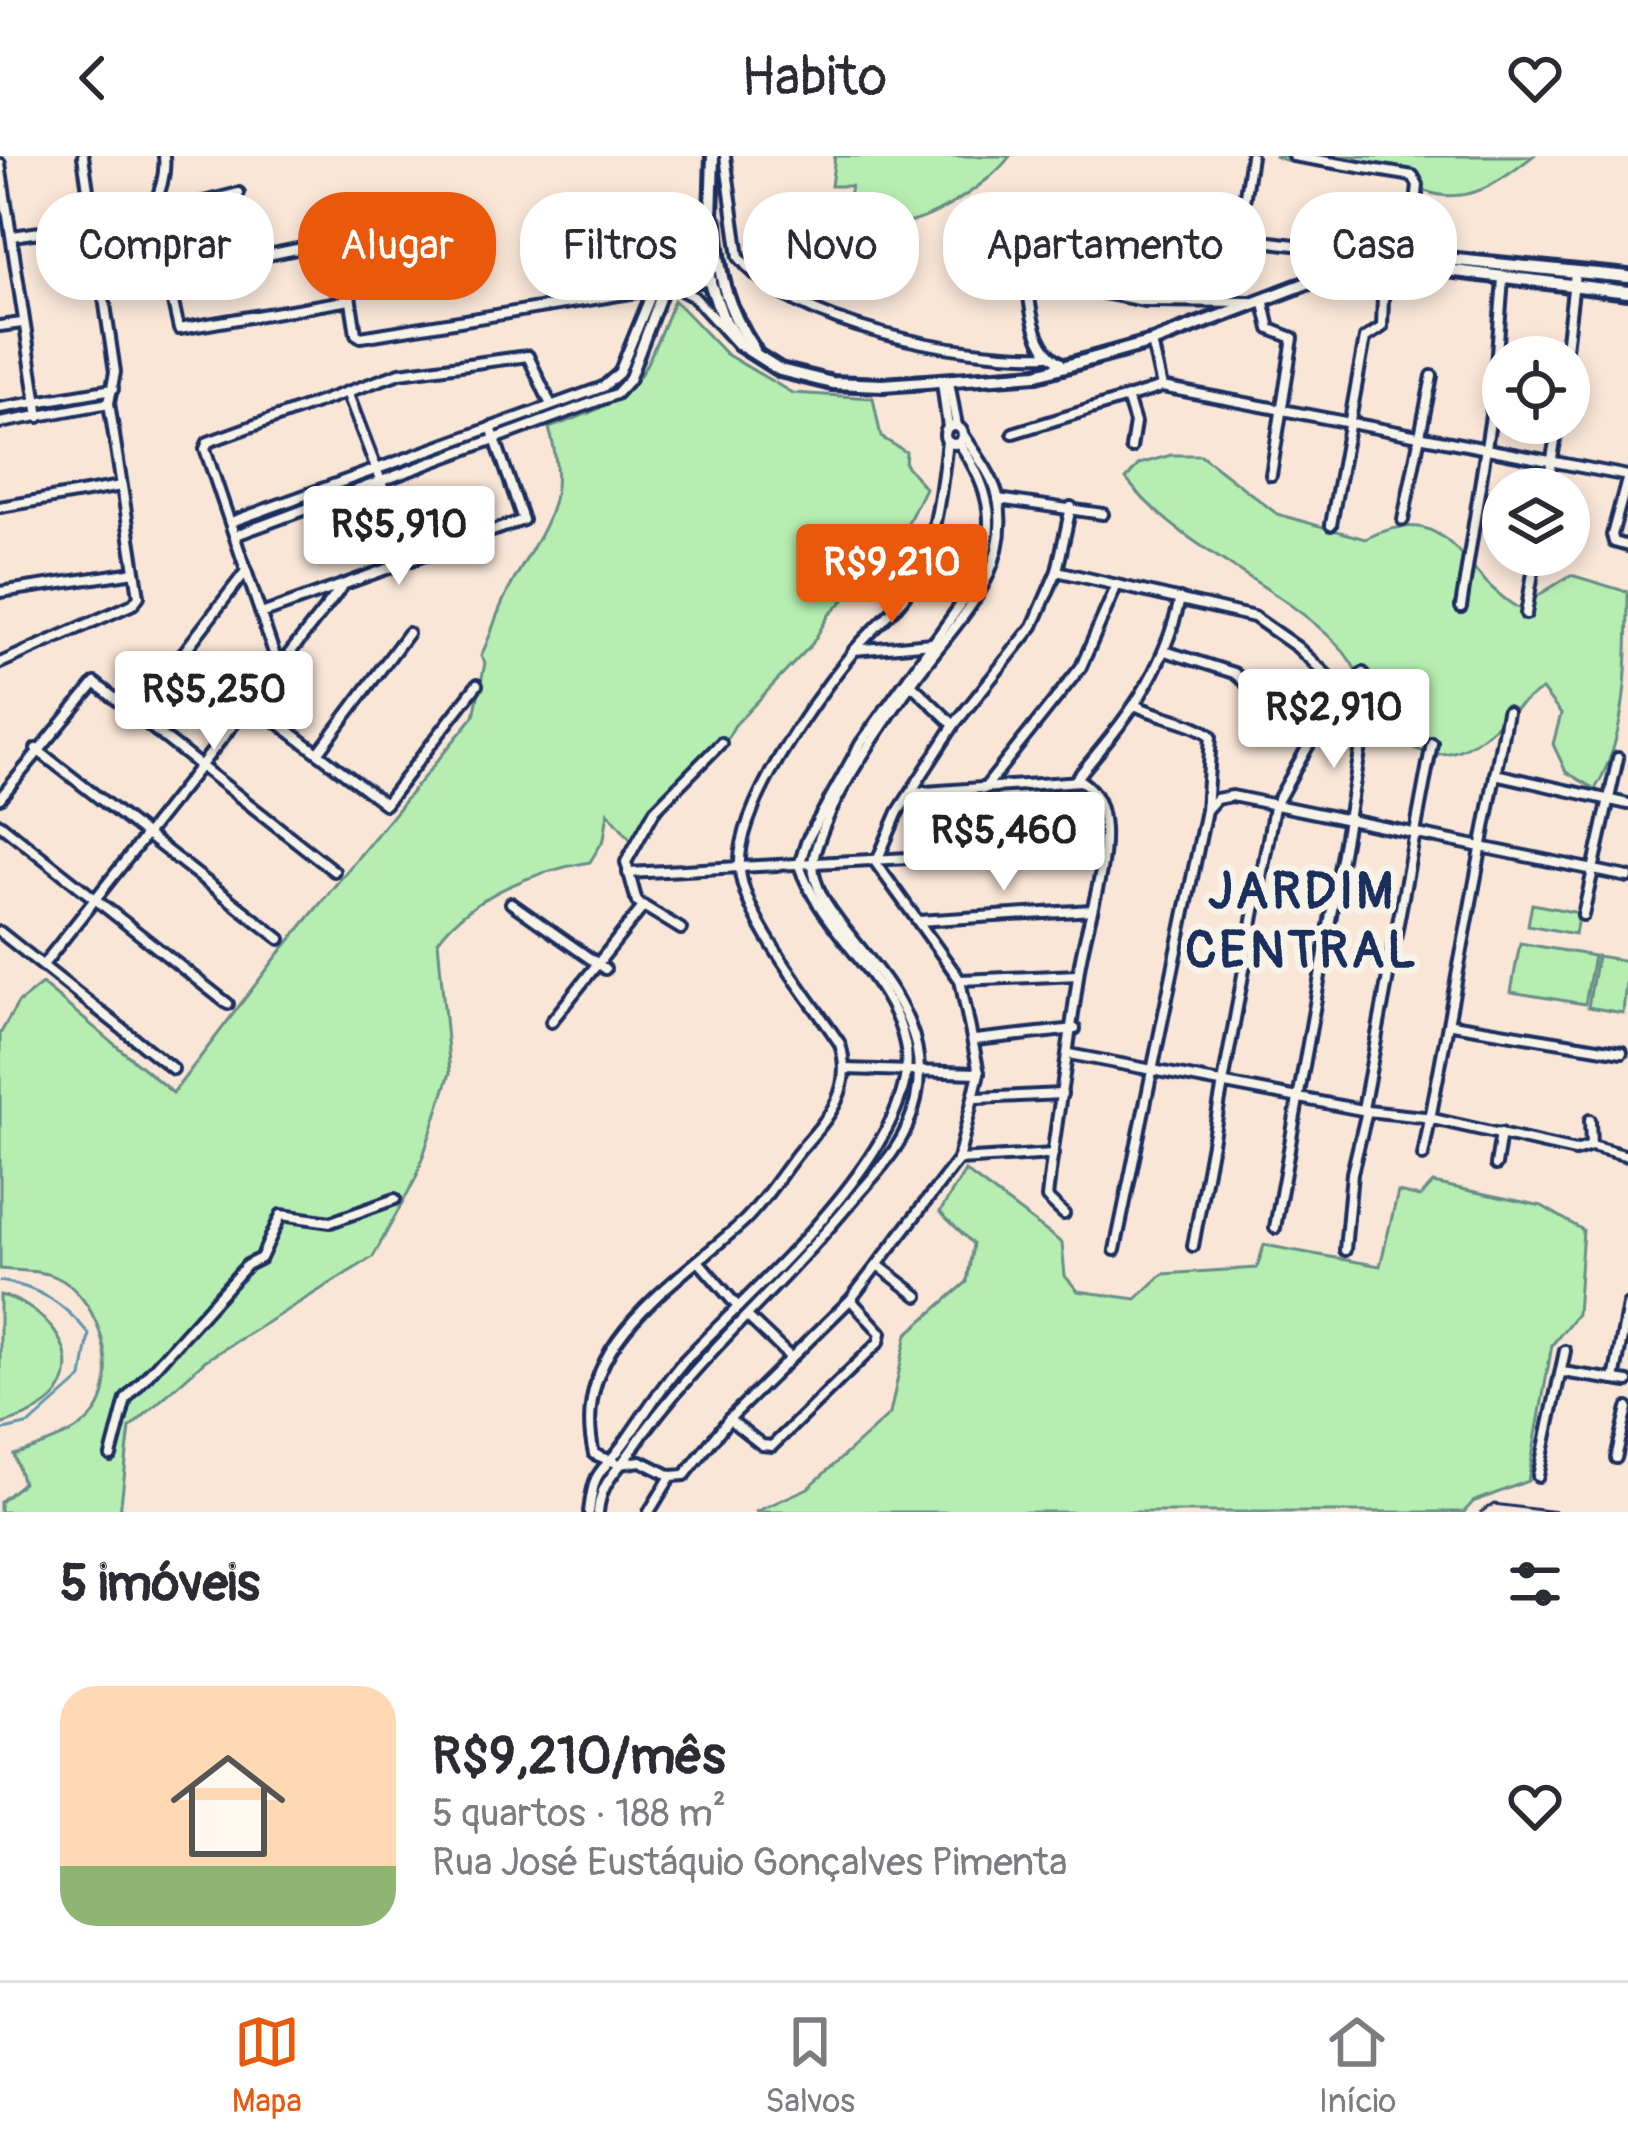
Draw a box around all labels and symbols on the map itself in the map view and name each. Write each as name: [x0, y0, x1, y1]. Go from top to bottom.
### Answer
pin: R$5,910: [288, 486, 510, 588]
pin: R$9,210: [781, 524, 1003, 626]
pin: R$5,250: [103, 651, 325, 753]
pin: R$2,910: [1223, 669, 1445, 771]
pin: R$5,460: [893, 792, 1115, 894]
district label: JARDIM CENTRAL: [1185, 860, 1419, 983]

